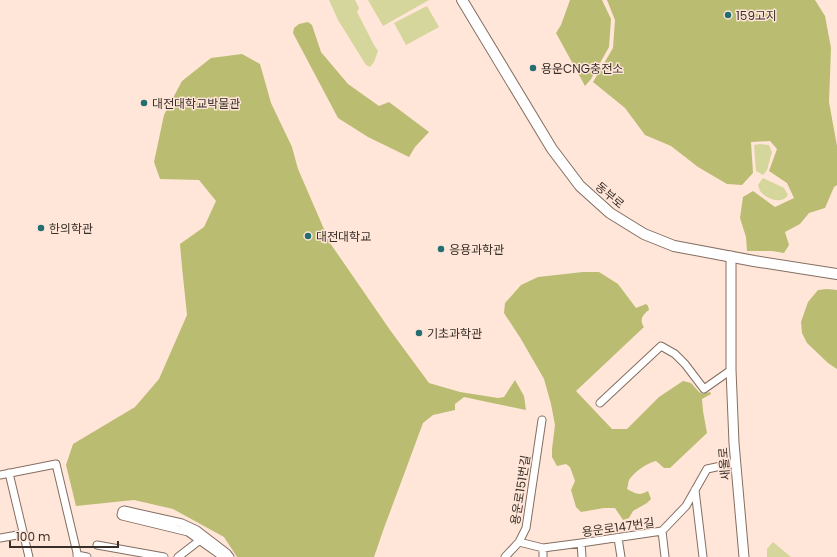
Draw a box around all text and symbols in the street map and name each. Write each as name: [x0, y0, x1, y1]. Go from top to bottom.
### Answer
place label: 159고지: [736, 7, 777, 24]
marker: 159고지: [723, 10, 733, 20]
place label: 용운CNG충전소: [541, 60, 623, 77]
marker: 용운CNG충전소: [528, 63, 538, 73]
place label: 대전대학교박물관: [152, 95, 240, 112]
marker: 대전대학교박물관: [139, 98, 149, 108]
street label: 동부로: [592, 178, 628, 212]
place label: 한의학관: [49, 220, 93, 237]
marker: 한의학관: [36, 223, 46, 233]
place label: 대전대학교: [316, 228, 371, 245]
marker: 대전대학교: [303, 231, 313, 241]
place label: 응용과학관: [449, 241, 504, 258]
marker: 응용과학관: [436, 244, 446, 254]
place label: 기초과학관: [427, 325, 482, 342]
marker: 기초과학관: [414, 328, 424, 338]
street label: 새울로: [714, 447, 734, 481]
street label: 용운로151번길: [506, 454, 534, 526]
street label: 용운로147번길: [581, 513, 655, 541]
scale bar: [10, 523, 118, 549]
text: 100 m: [16, 528, 50, 545]

